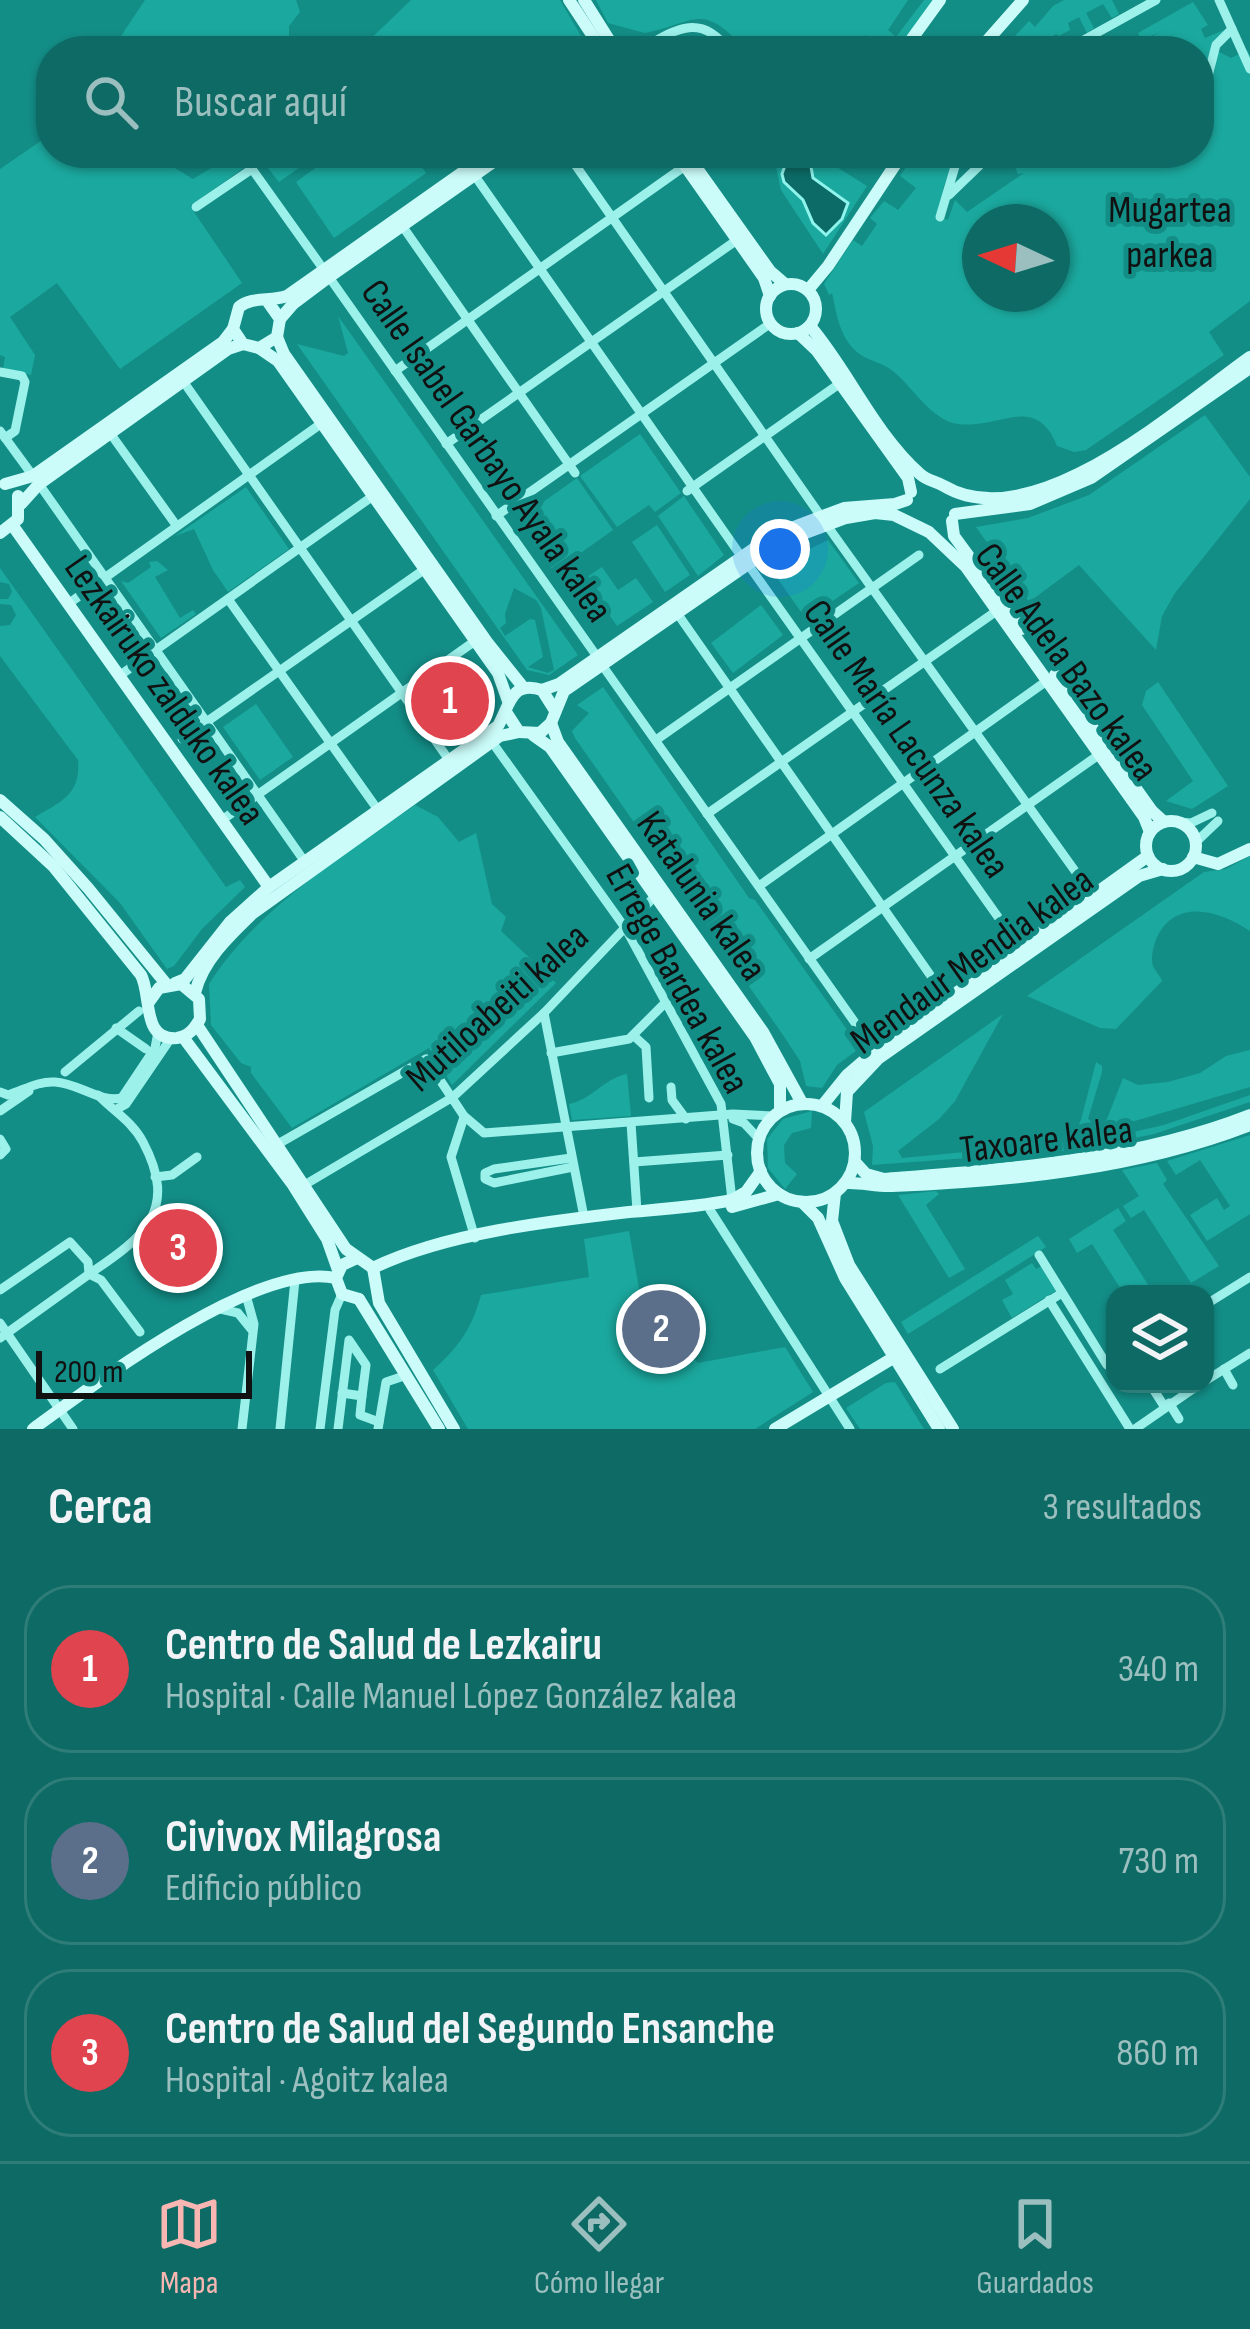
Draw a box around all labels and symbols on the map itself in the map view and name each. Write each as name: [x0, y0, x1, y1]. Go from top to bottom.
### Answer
park label: Mugartea parkea: [1108, 187, 1232, 279]
north arrow: [962, 204, 1070, 312]
street label: Calle Isabel Garbayo Ayala kalea: [350, 271, 622, 632]
your location: [750, 519, 810, 579]
street label: Calle Adela Bazo kalea: [964, 534, 1168, 791]
street label: Lezkairuko zalduko kalea: [53, 547, 275, 834]
street label: Calle María Lacunza kalea: [792, 591, 1019, 888]
pin: 1: [411, 656, 489, 746]
street label: Katalunia kalea: [626, 803, 776, 990]
street label: Errege Bardea kalea: [594, 856, 759, 1102]
street label: Mendaur Mendia kalea: [842, 857, 1103, 1065]
street label: Mutiloabeiti kalea: [397, 914, 599, 1102]
street label: Taxoare kalea: [957, 1107, 1135, 1174]
pin: 3: [139, 1203, 217, 1293]
pin: 2: [622, 1284, 700, 1374]
scale bar: [36, 1345, 252, 1398]

